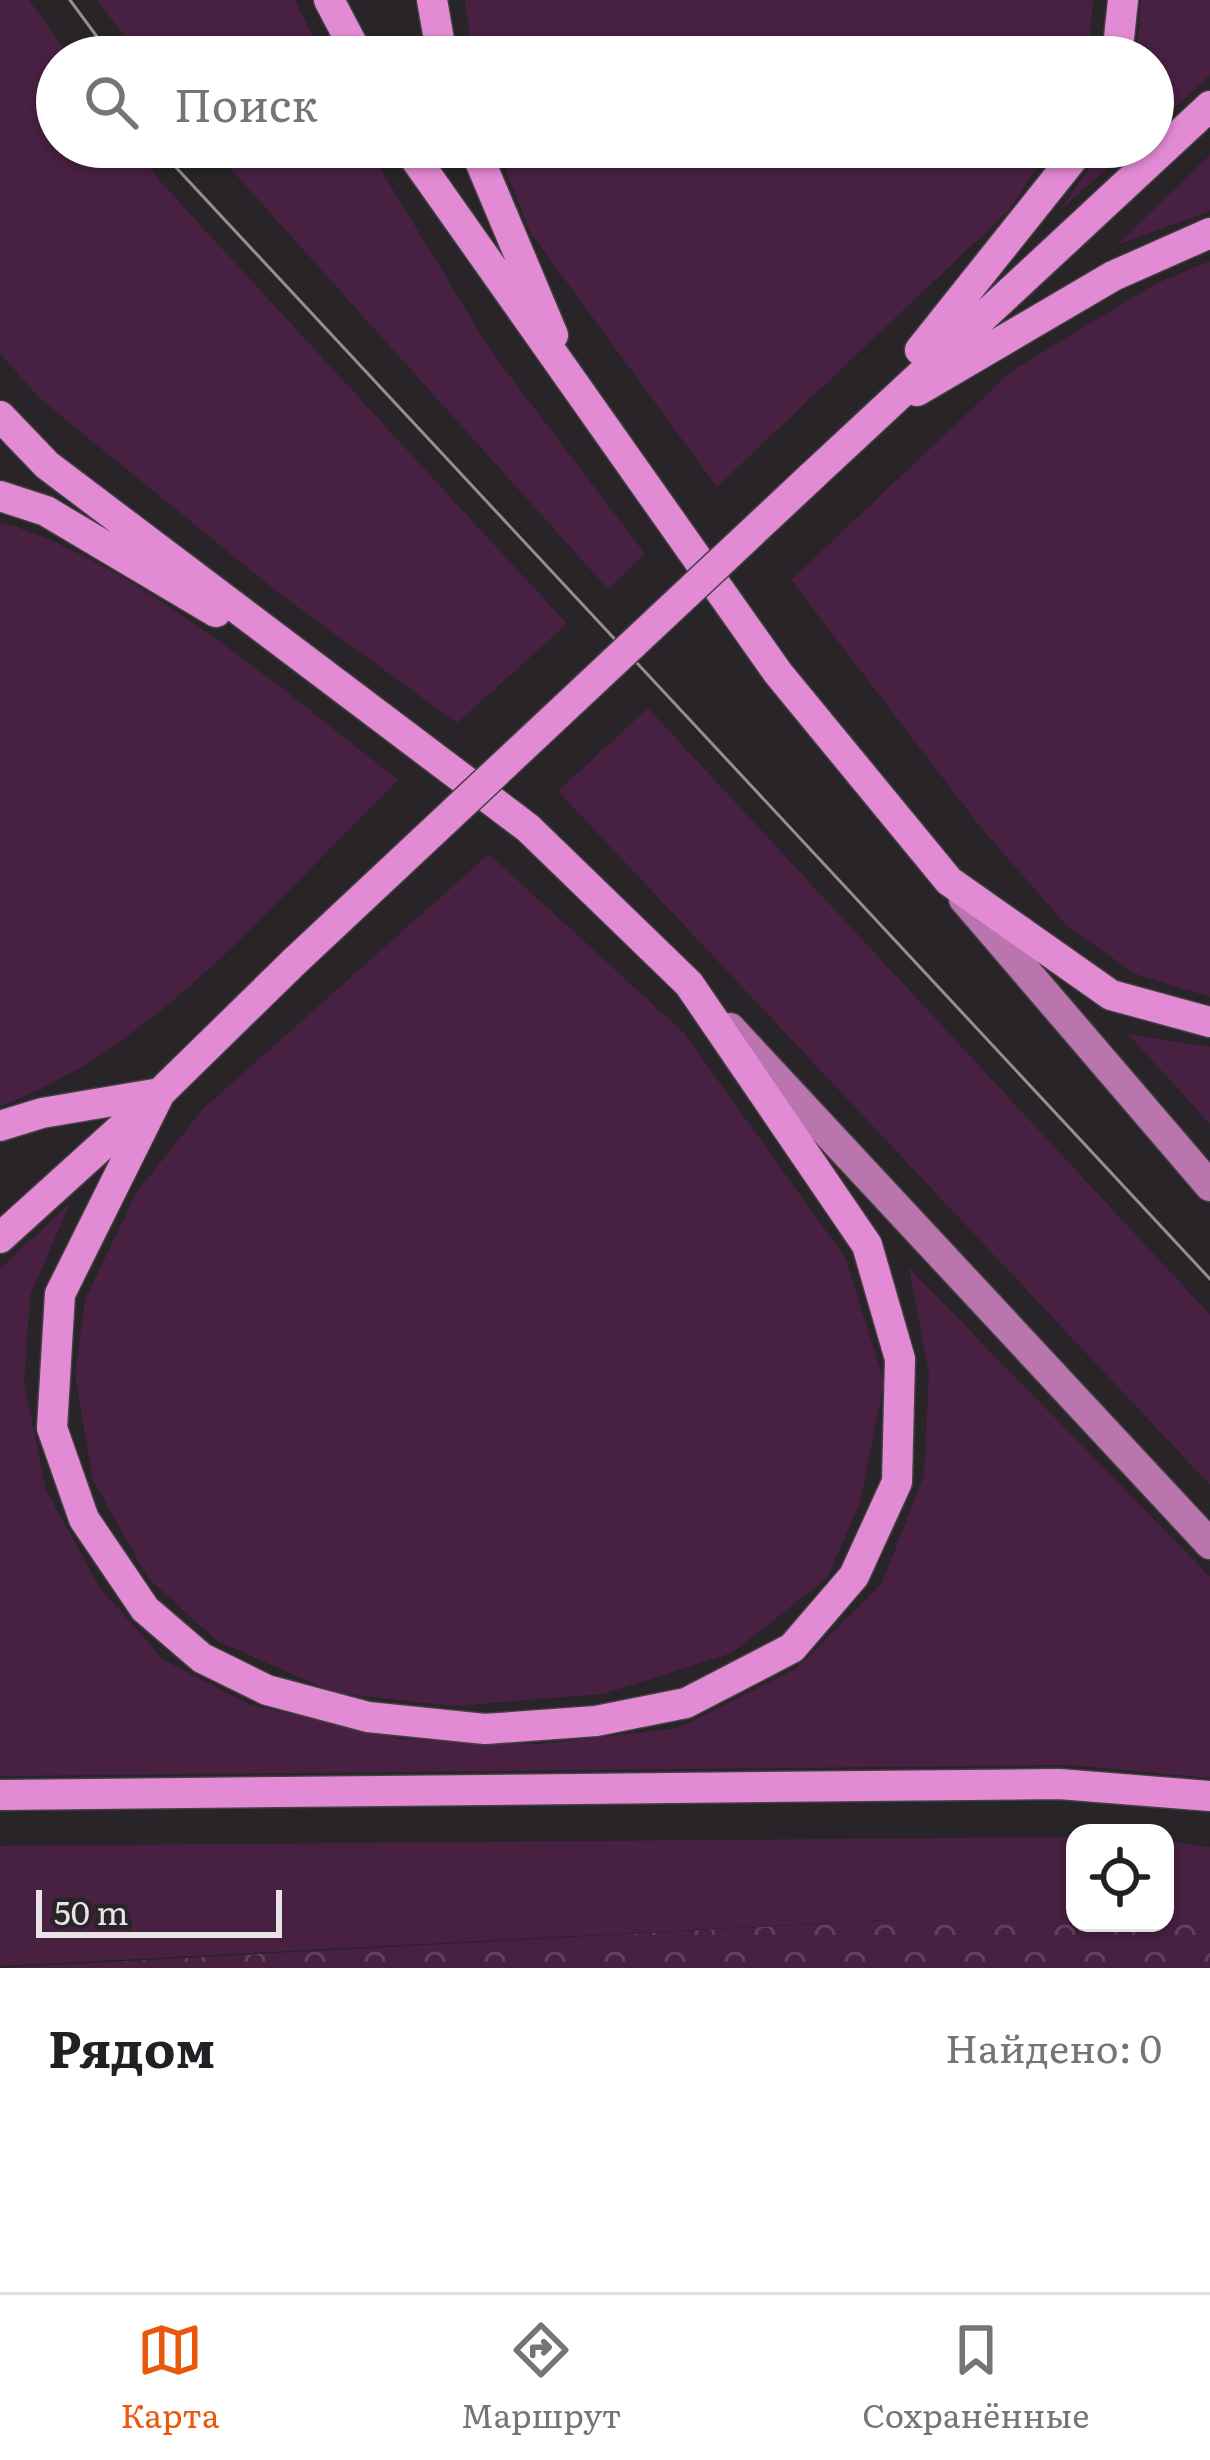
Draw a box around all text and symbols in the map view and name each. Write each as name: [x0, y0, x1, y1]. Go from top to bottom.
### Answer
search box: [36, 36, 1174, 168]
icon: search: [78, 69, 144, 135]
text: Поиск: [174, 69, 318, 136]
map controls: [1066, 1824, 1174, 1932]
button: locate: [1066, 1824, 1174, 1932]
scale bar: [36, 1884, 282, 1937]
text: 50 m: [54, 1886, 128, 1935]
text: Рядом: [48, 2008, 215, 2084]
text: Найдено: 0: [945, 2017, 1162, 2075]
tab: Карта: [121, 2317, 219, 2438]
tab: Маршрут: [461, 2317, 621, 2438]
tab: Сохранённые: [862, 2317, 1089, 2438]

